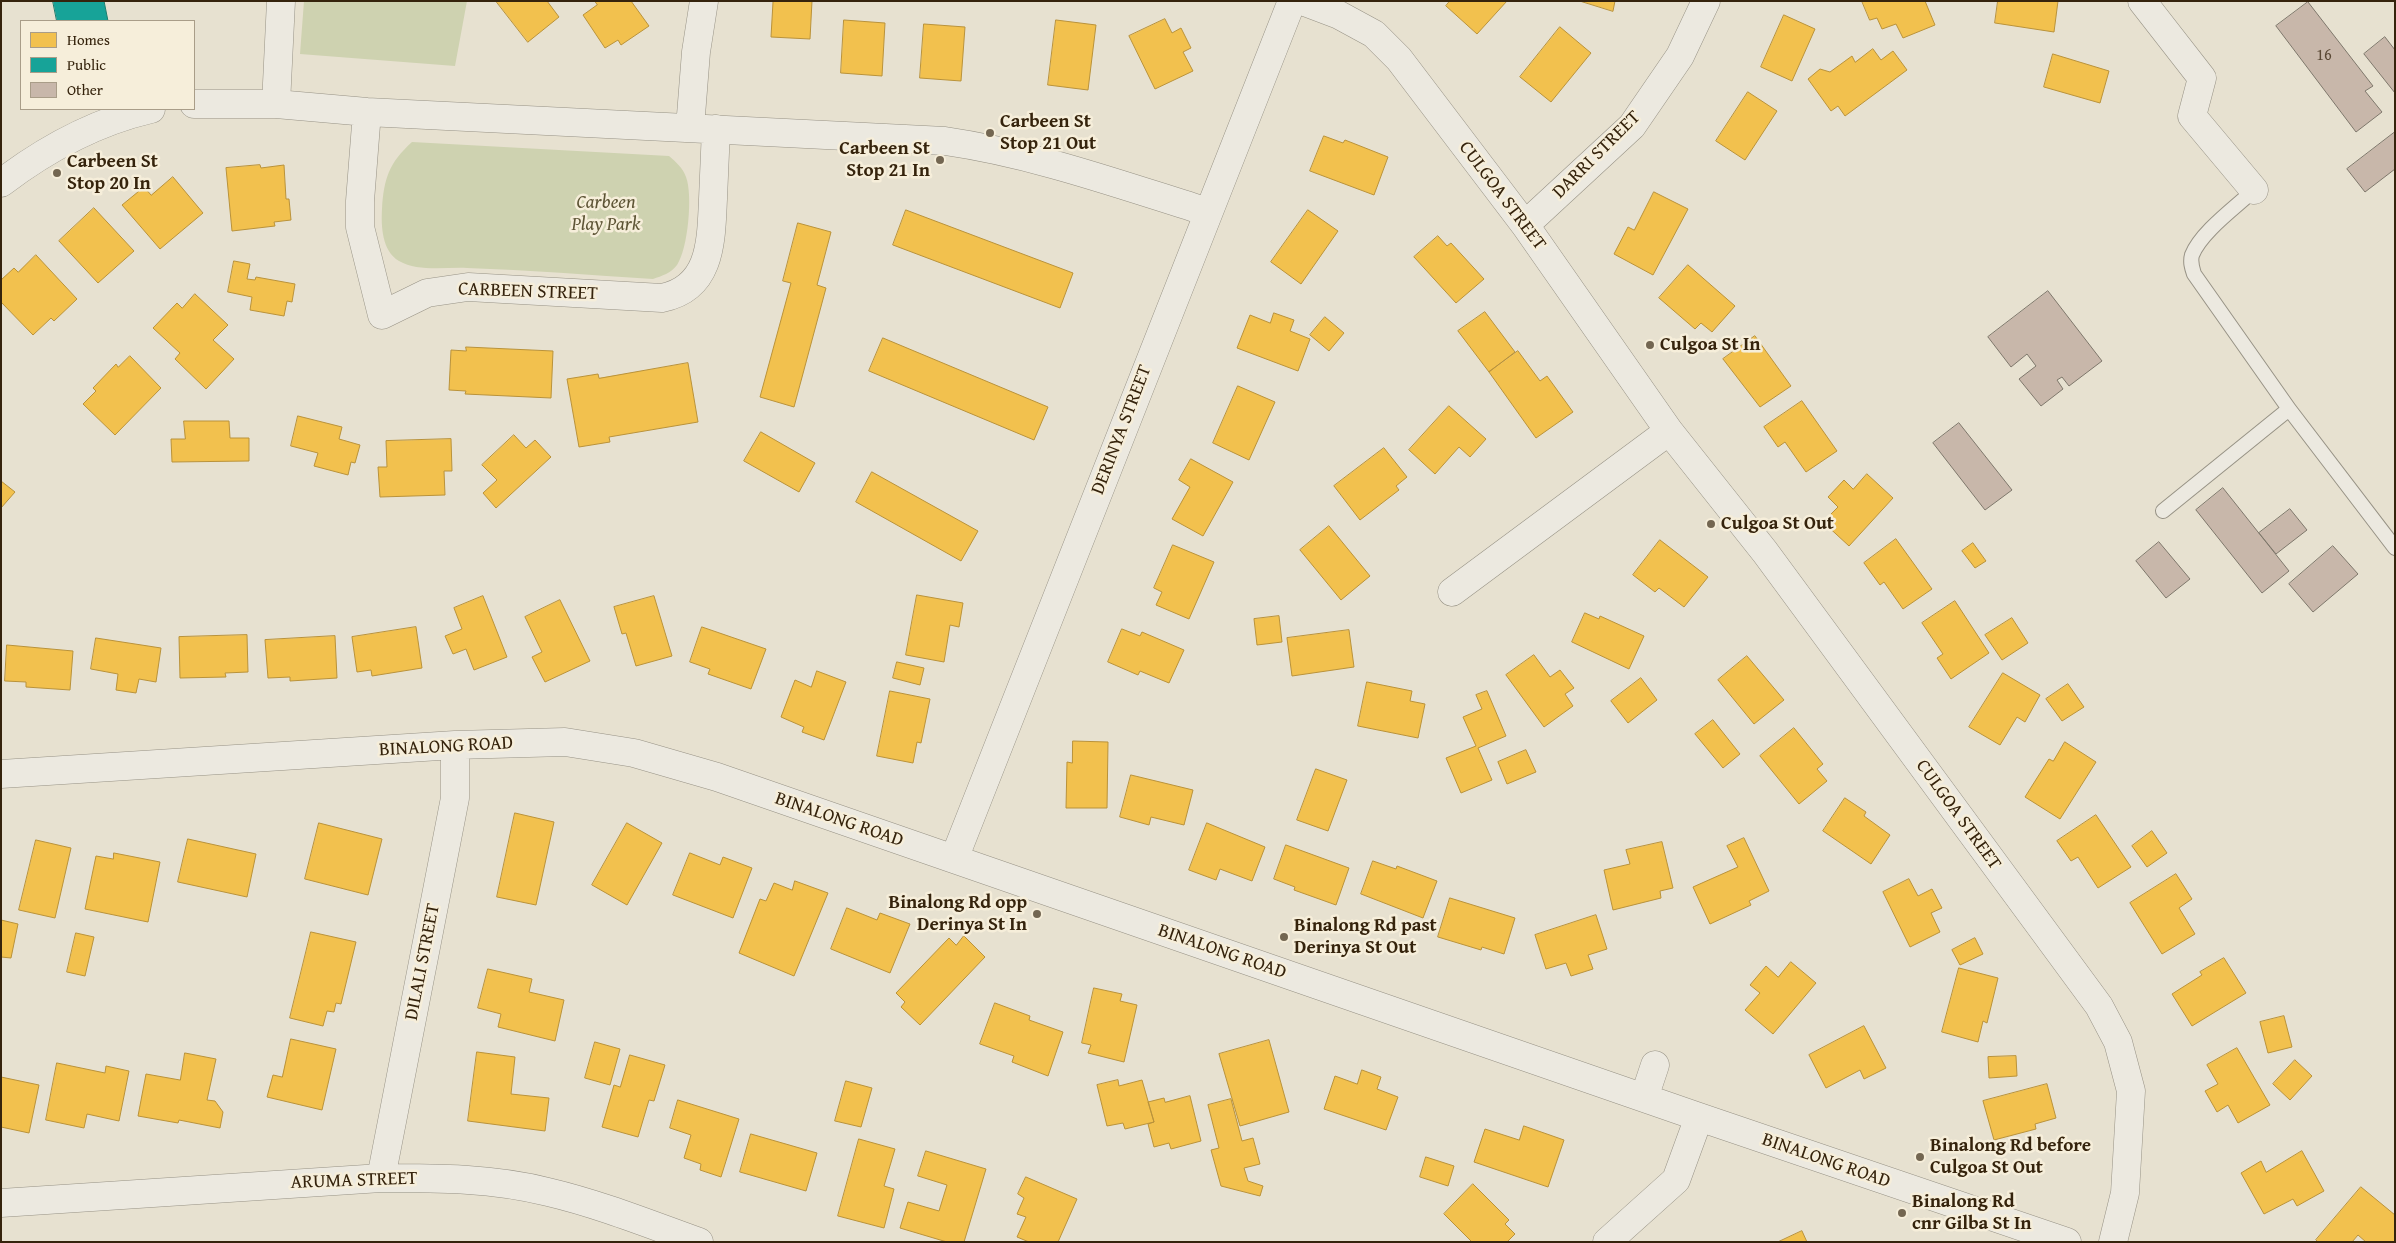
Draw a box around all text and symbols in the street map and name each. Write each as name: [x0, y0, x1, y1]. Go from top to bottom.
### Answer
legend: [20, 20, 195, 110]
text: Homes: [67, 29, 110, 50]
house number: 16: [2316, 46, 2332, 66]
text: Public: [67, 54, 106, 75]
text: Other: [67, 79, 103, 100]
street label: DARRI STREET: [1548, 106, 1646, 204]
place label: Carbeen St Stop 21 Out: [1000, 111, 1096, 155]
marker: Carbeen St Stop 21 Out: [984, 127, 996, 139]
street label: CULGOA STREET: [1454, 137, 1550, 255]
place label: Carbeen St Stop 21 In: [839, 138, 930, 182]
place label: Carbeen St Stop 20 In: [67, 151, 158, 195]
marker: Carbeen St Stop 21 In: [934, 154, 946, 166]
marker: Carbeen St Stop 20 In: [51, 167, 63, 179]
park label: Carbeen Play Park: [572, 192, 640, 236]
street label: CARBEEN STREET: [458, 278, 598, 306]
place label: Culgoa St In: [1660, 334, 1761, 356]
marker: Culgoa St In: [1644, 339, 1656, 351]
street label: DERINYA STREET: [1087, 362, 1157, 498]
place label: Culgoa St Out: [1721, 513, 1834, 535]
marker: Culgoa St Out: [1705, 518, 1717, 530]
street label: BINALONG ROAD: [378, 732, 514, 762]
street label: CULGOA STREET: [1910, 755, 2006, 875]
street label: BINALONG ROAD: [772, 787, 906, 853]
place label: Binalong Rd opp Derinya St In: [888, 892, 1027, 936]
street label: DILALI STREET: [401, 902, 445, 1022]
marker: Binalong Rd opp Derinya St In: [1031, 908, 1043, 920]
place label: Binalong Rd past Derinya St Out: [1294, 915, 1437, 959]
street label: BINALONG ROAD: [1155, 919, 1289, 985]
marker: Binalong Rd past Derinya St Out: [1278, 931, 1290, 943]
street label: BINALONG ROAD: [1759, 1128, 1893, 1194]
place label: Binalong Rd before Culgoa St Out: [1930, 1135, 2091, 1179]
marker: Binalong Rd before Culgoa St Out: [1914, 1151, 1926, 1163]
street label: ARUMA STREET: [290, 1167, 418, 1195]
place label: Binalong Rd cnr Gilba St In: [1912, 1191, 2032, 1235]
marker: Binalong Rd cnr Gilba St In: [1896, 1207, 1908, 1219]

